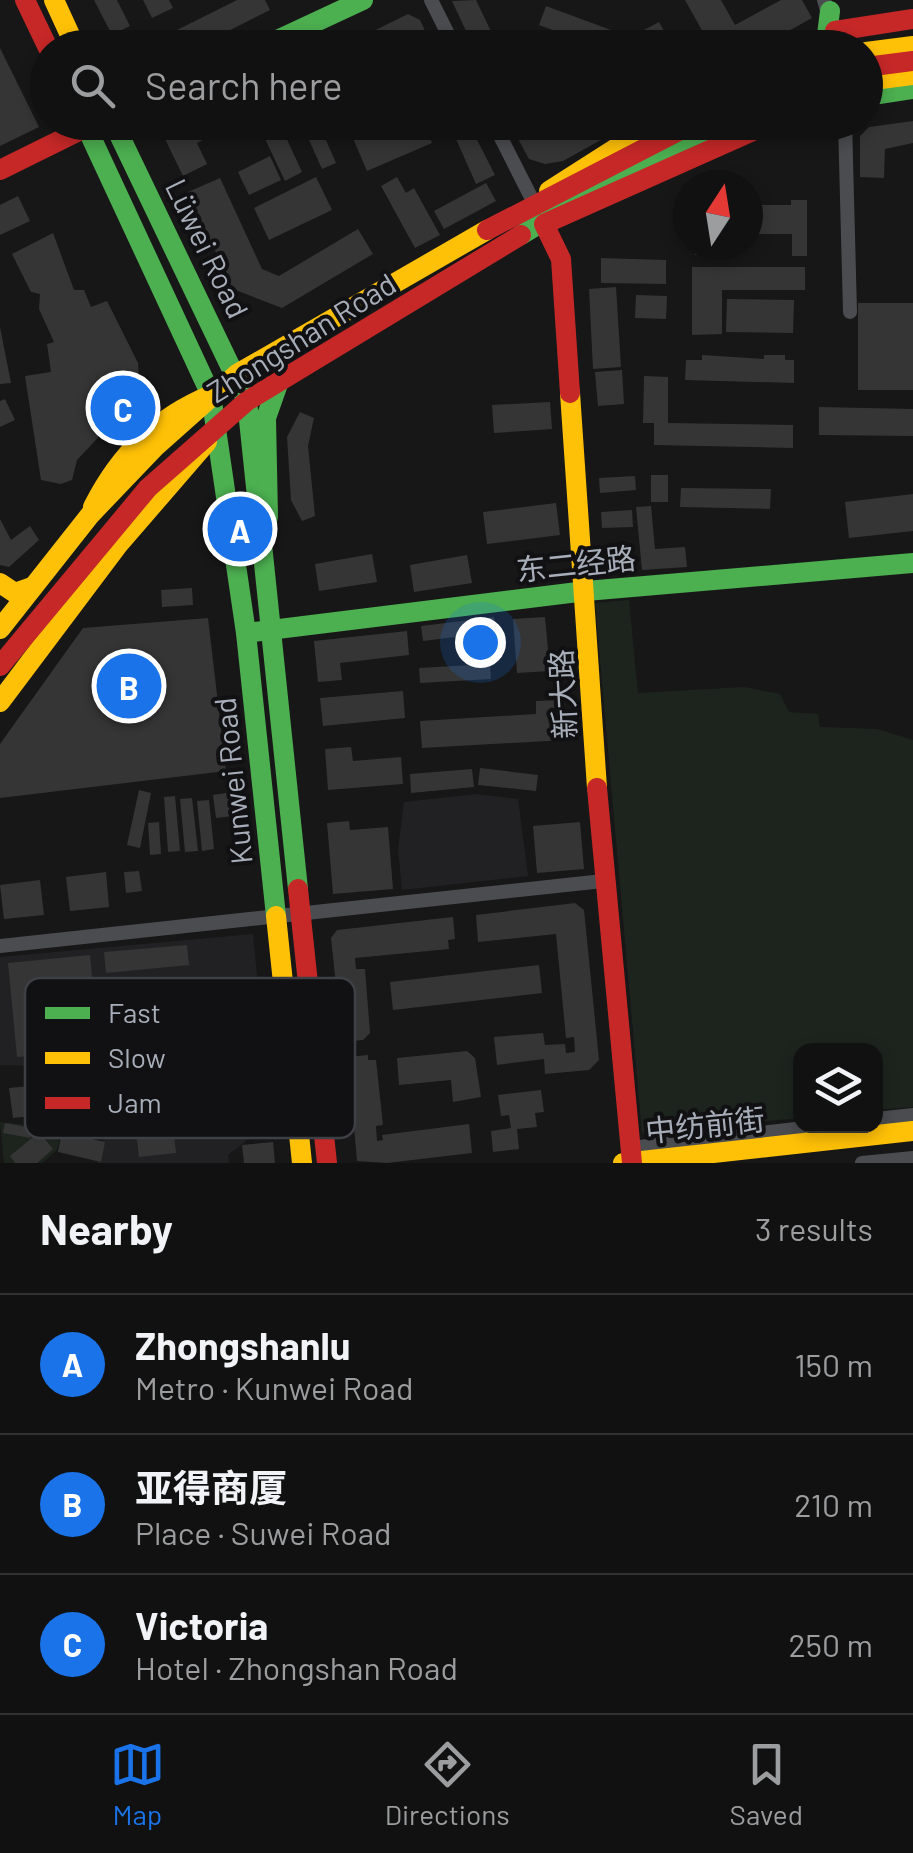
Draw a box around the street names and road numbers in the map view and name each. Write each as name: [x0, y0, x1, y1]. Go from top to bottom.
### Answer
street label: Lüwei Road: [159, 173, 257, 323]
street label: Zhongshan Road: [200, 265, 402, 409]
street label: 东二经路: [514, 539, 638, 587]
street label: 新大路: [542, 648, 582, 740]
street label: Kunwei Road: [205, 696, 259, 866]
street label: 中纺前街: [643, 1100, 767, 1148]

